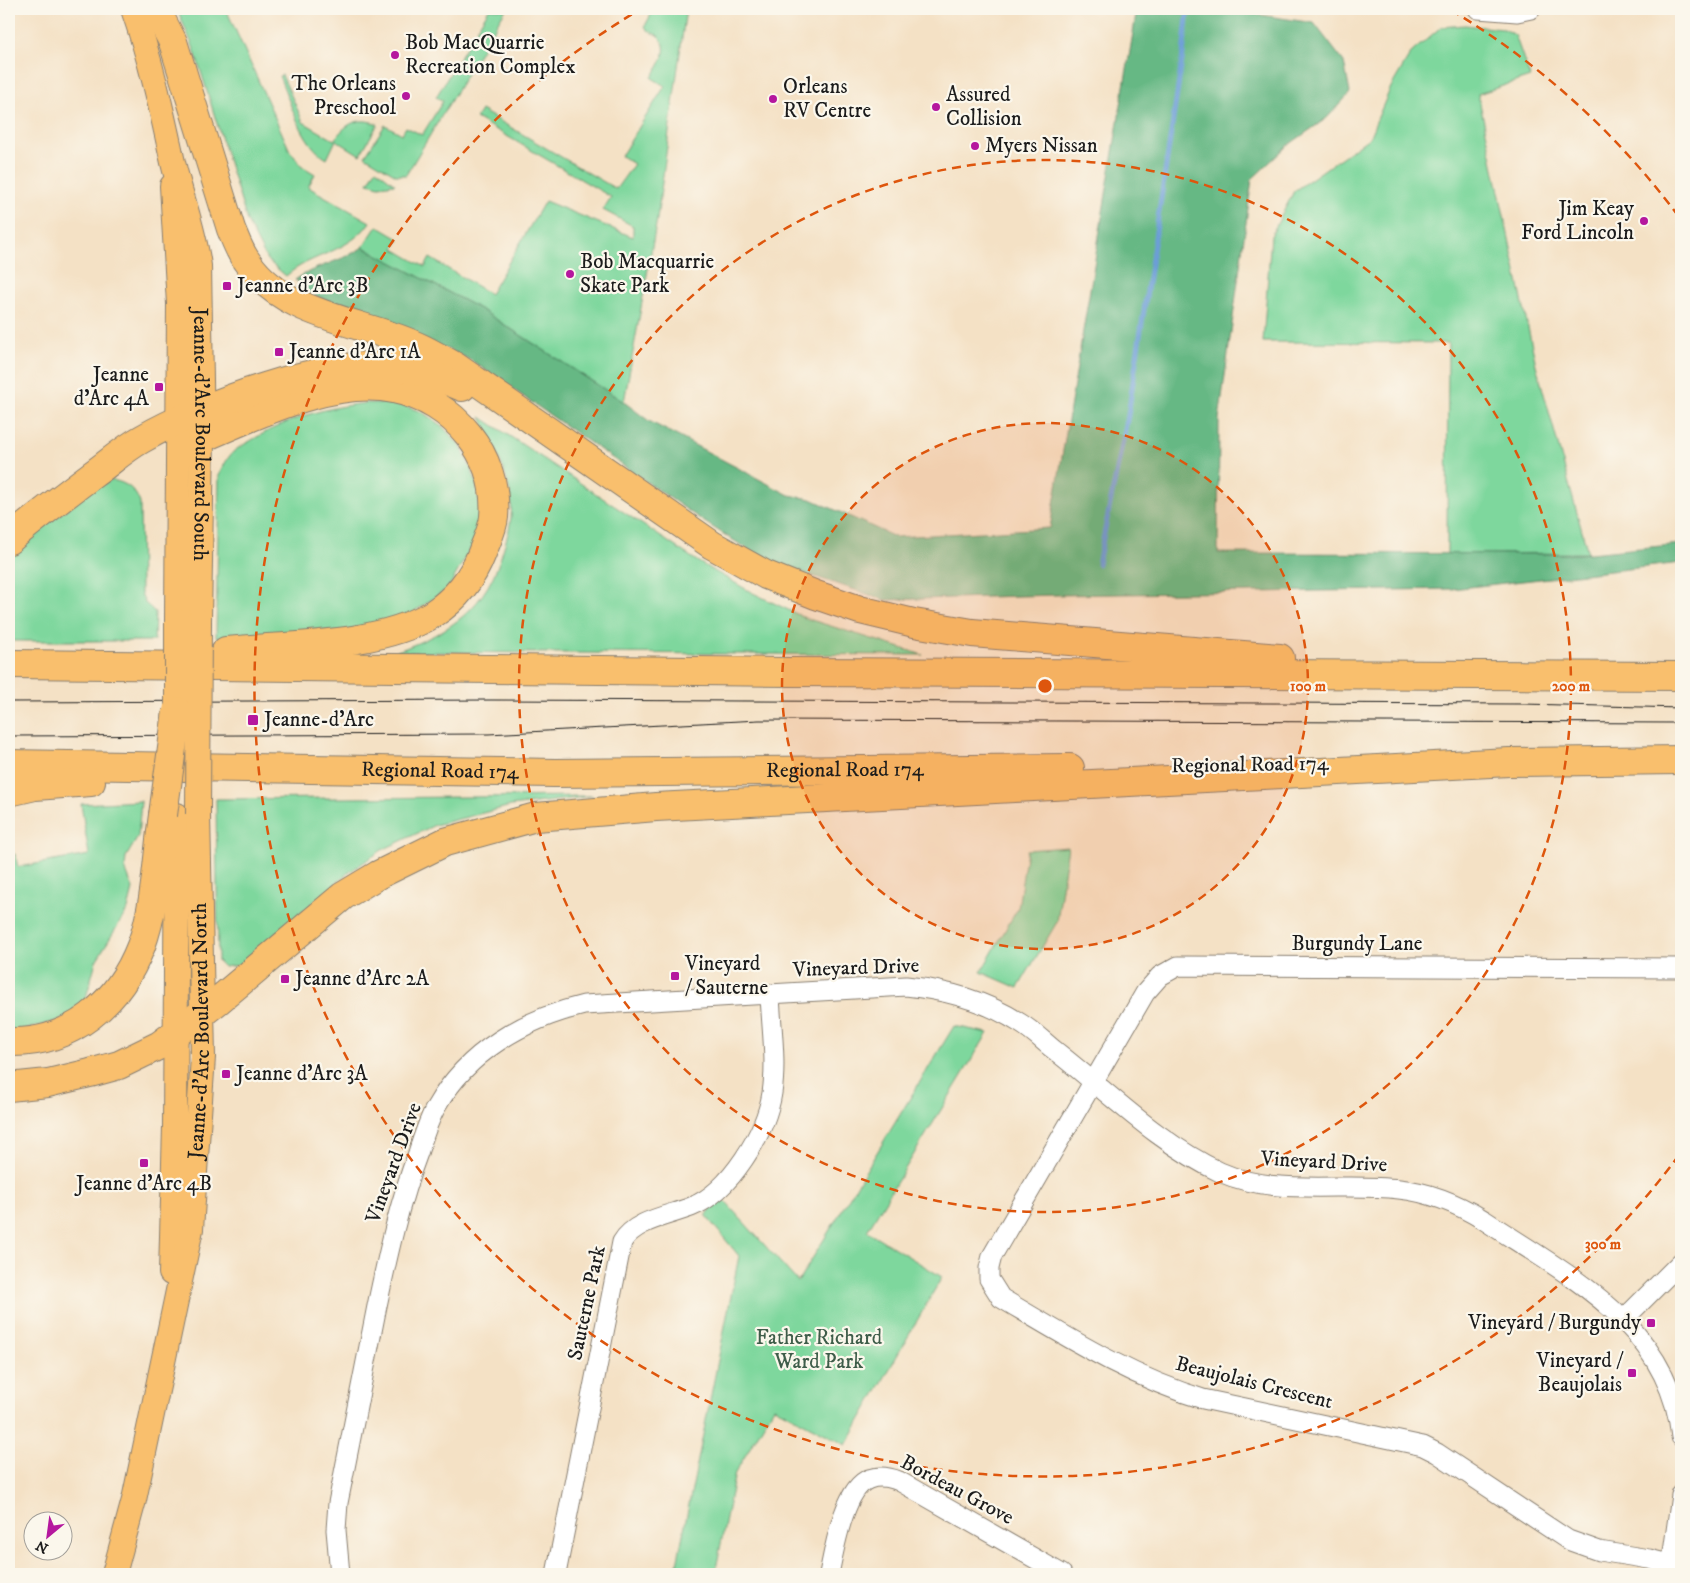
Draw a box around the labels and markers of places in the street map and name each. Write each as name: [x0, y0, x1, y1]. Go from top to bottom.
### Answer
place label: Bob MacQuarrie Recreation Complex: [405, 30, 576, 80]
marker: Bob MacQuarrie Recreation Complex: [389, 49, 401, 61]
place label: The Orleans Preschool: [292, 71, 397, 121]
place label: Orleans RV Centre: [783, 74, 871, 124]
place label: Assured Collision: [946, 82, 1022, 132]
marker: The Orleans Preschool: [400, 90, 412, 102]
marker: Orleans RV Centre: [767, 93, 779, 105]
marker: Assured Collision: [930, 101, 942, 113]
place label: Myers Nissan: [985, 133, 1098, 159]
marker: Myers Nissan: [969, 140, 981, 152]
place label: Jim Keay Ford Lincoln: [1521, 196, 1635, 246]
marker: Jim Keay Ford Lincoln: [1638, 215, 1650, 227]
place label: Bob Macquarrie Skate Park: [580, 249, 714, 299]
marker: Bob Macquarrie Skate Park: [564, 268, 576, 280]
place label: Jeanne d'Arc 3B: [235, 273, 369, 299]
marker: Jeanne d'Arc 3B: [221, 280, 233, 292]
place label: Jeanne d'Arc 1A: [287, 339, 421, 365]
marker: Jeanne d'Arc 1A: [273, 346, 285, 358]
place label: Jeanne d'Arc 4A: [74, 362, 150, 412]
marker: Jeanne d'Arc 4A: [153, 381, 165, 393]
centre of rings: [1036, 677, 1054, 695]
place label: Jeanne-d'Arc: [262, 707, 374, 733]
marker: Jeanne-d'Arc: [246, 713, 260, 727]
place label: Vineyard / Sauterne: [684, 951, 768, 1001]
place label: Jeanne d'Arc 2A: [293, 966, 430, 992]
marker: Vineyard / Sauterne: [669, 970, 681, 982]
marker: Jeanne d'Arc 2A: [279, 973, 291, 985]
place label: Jeanne d'Arc 3A: [234, 1061, 368, 1087]
marker: Jeanne d'Arc 3A: [220, 1068, 232, 1080]
marker: Jeanne d'Arc 4B: [138, 1157, 150, 1169]
place label: Jeanne d'Arc 4B: [74, 1171, 212, 1197]
place label: Vineyard / Burgundy: [1467, 1310, 1642, 1336]
marker: Vineyard / Burgundy: [1645, 1317, 1657, 1329]
place label: Vineyard / Beaujolais: [1536, 1348, 1624, 1398]
marker: Vineyard / Beaujolais: [1626, 1367, 1638, 1379]

